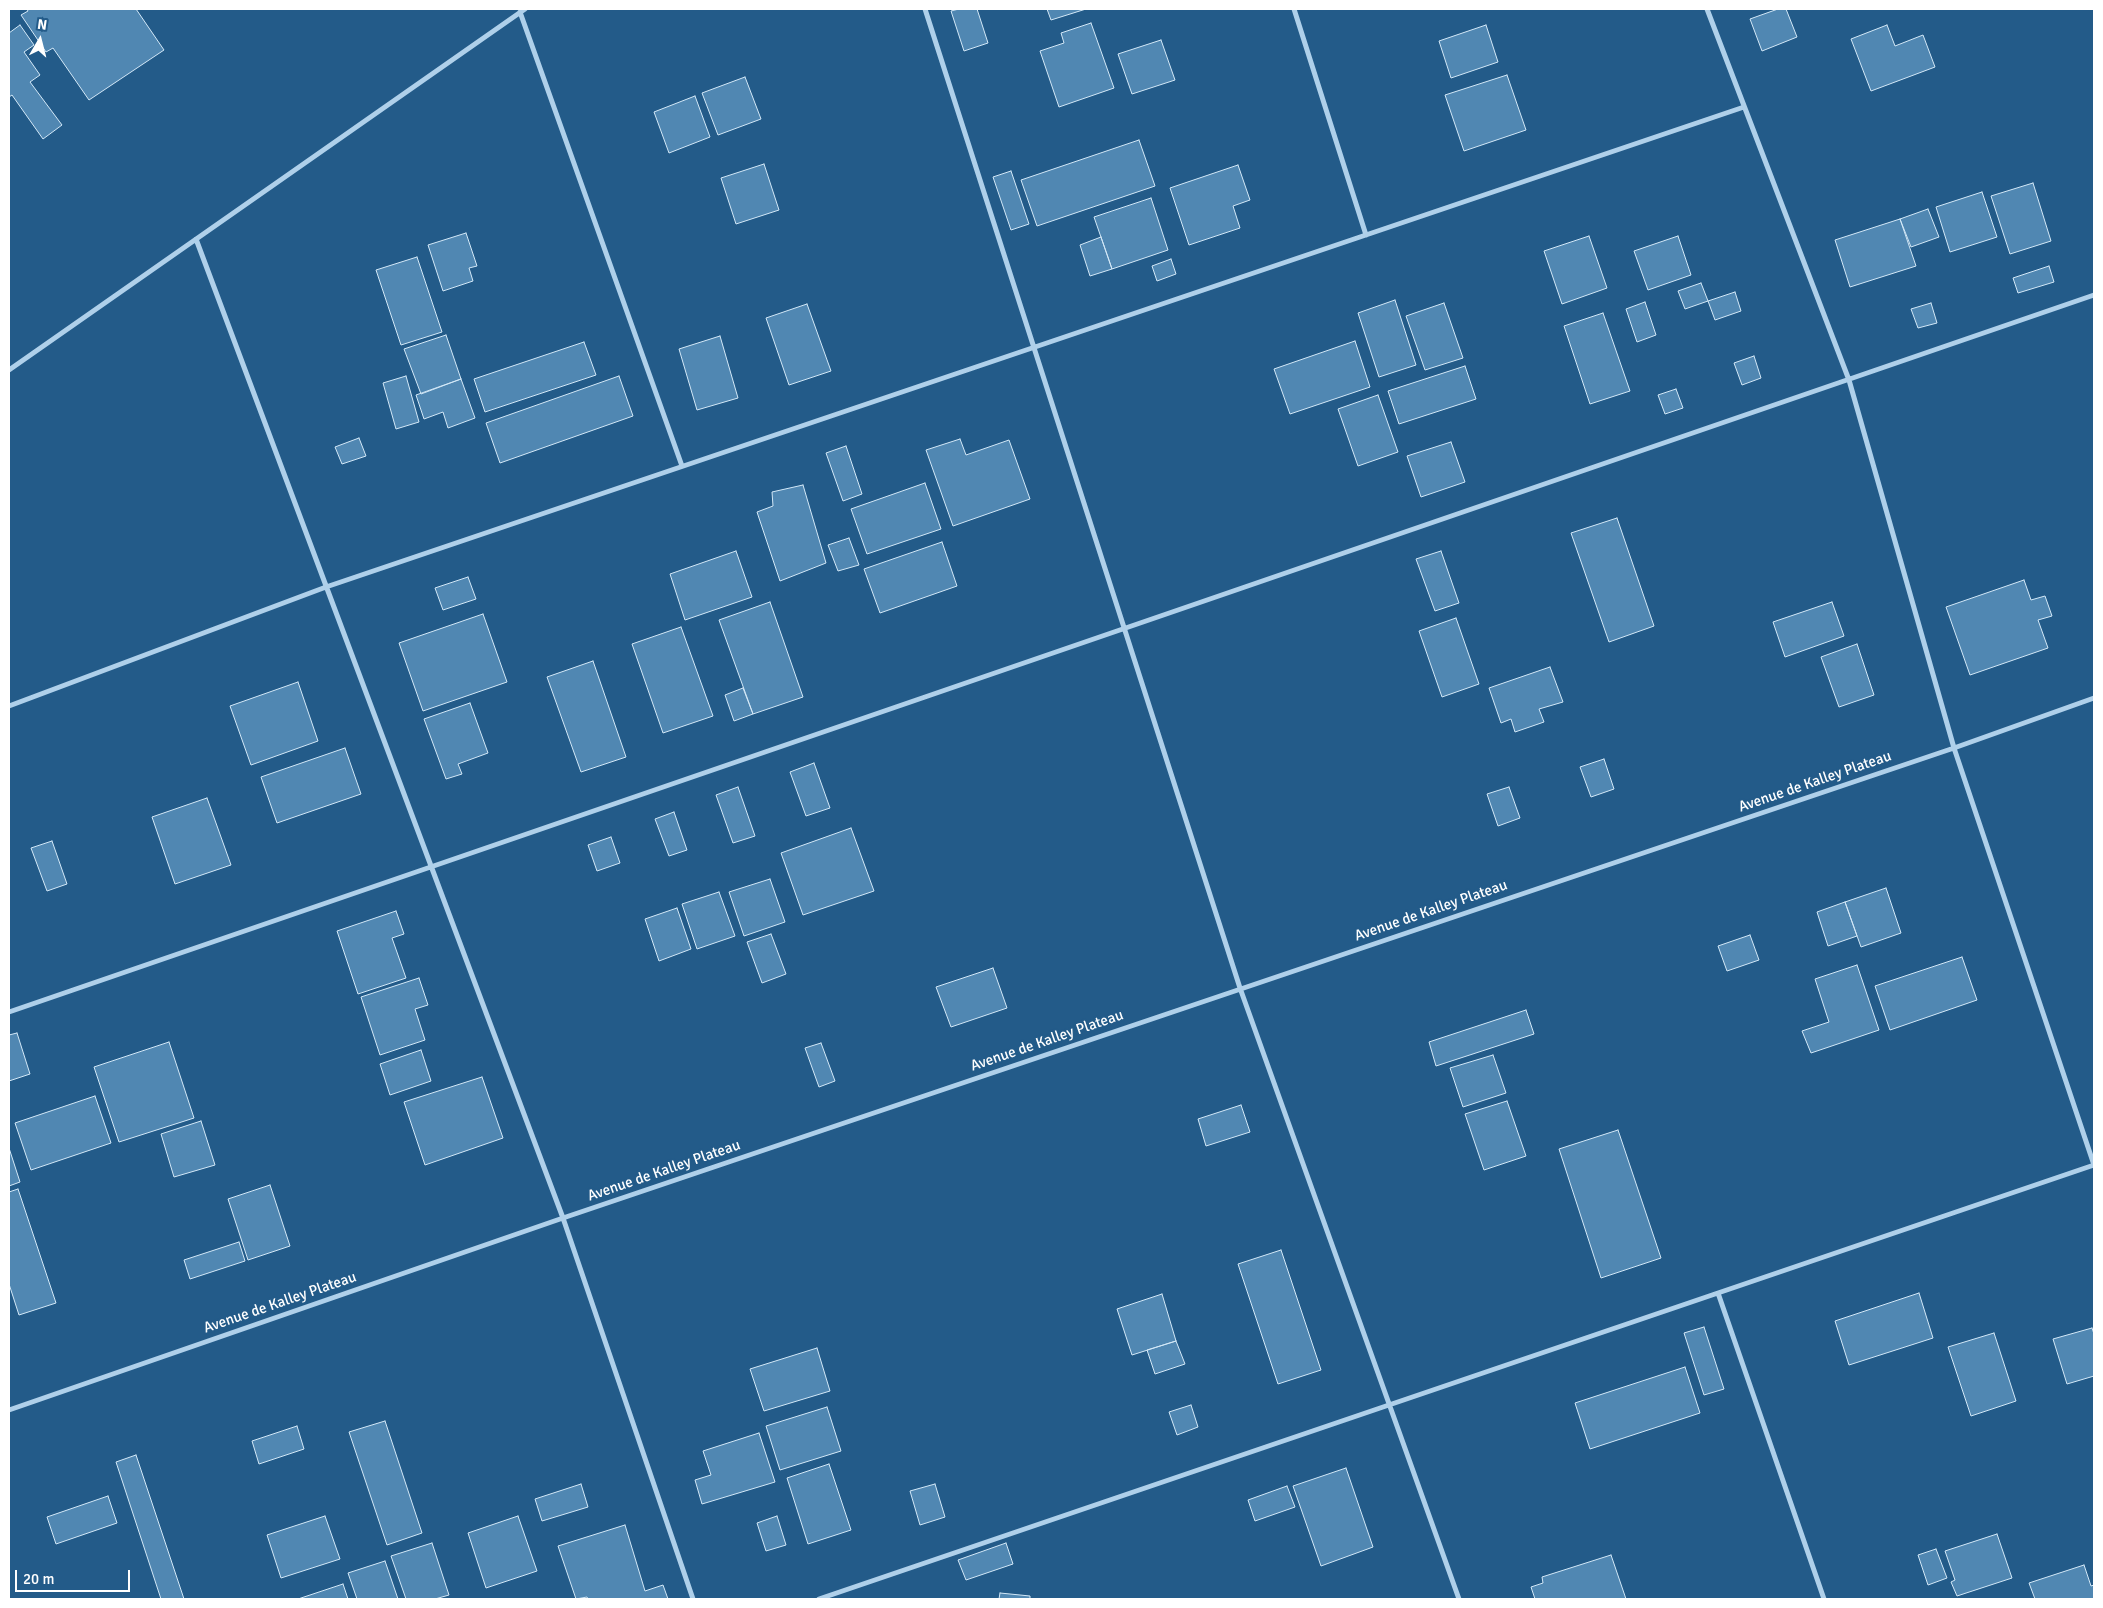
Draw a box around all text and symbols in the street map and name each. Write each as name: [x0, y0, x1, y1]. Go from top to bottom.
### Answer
north arrow: [15, 15, 65, 65]
text: N: [36, 16, 48, 34]
street label: Avenue de Kalley Plateau: [1736, 747, 1894, 817]
street label: Avenue de Kalley Plateau: [1352, 876, 1510, 946]
street label: Avenue de Kalley Plateau: [968, 1006, 1126, 1076]
street label: Avenue de Kalley Plateau: [585, 1136, 743, 1206]
street label: Avenue de Kalley Plateau: [201, 1268, 359, 1338]
scale bar: [18, 1560, 132, 1592]
text: 20 m: [23, 1570, 54, 1588]

